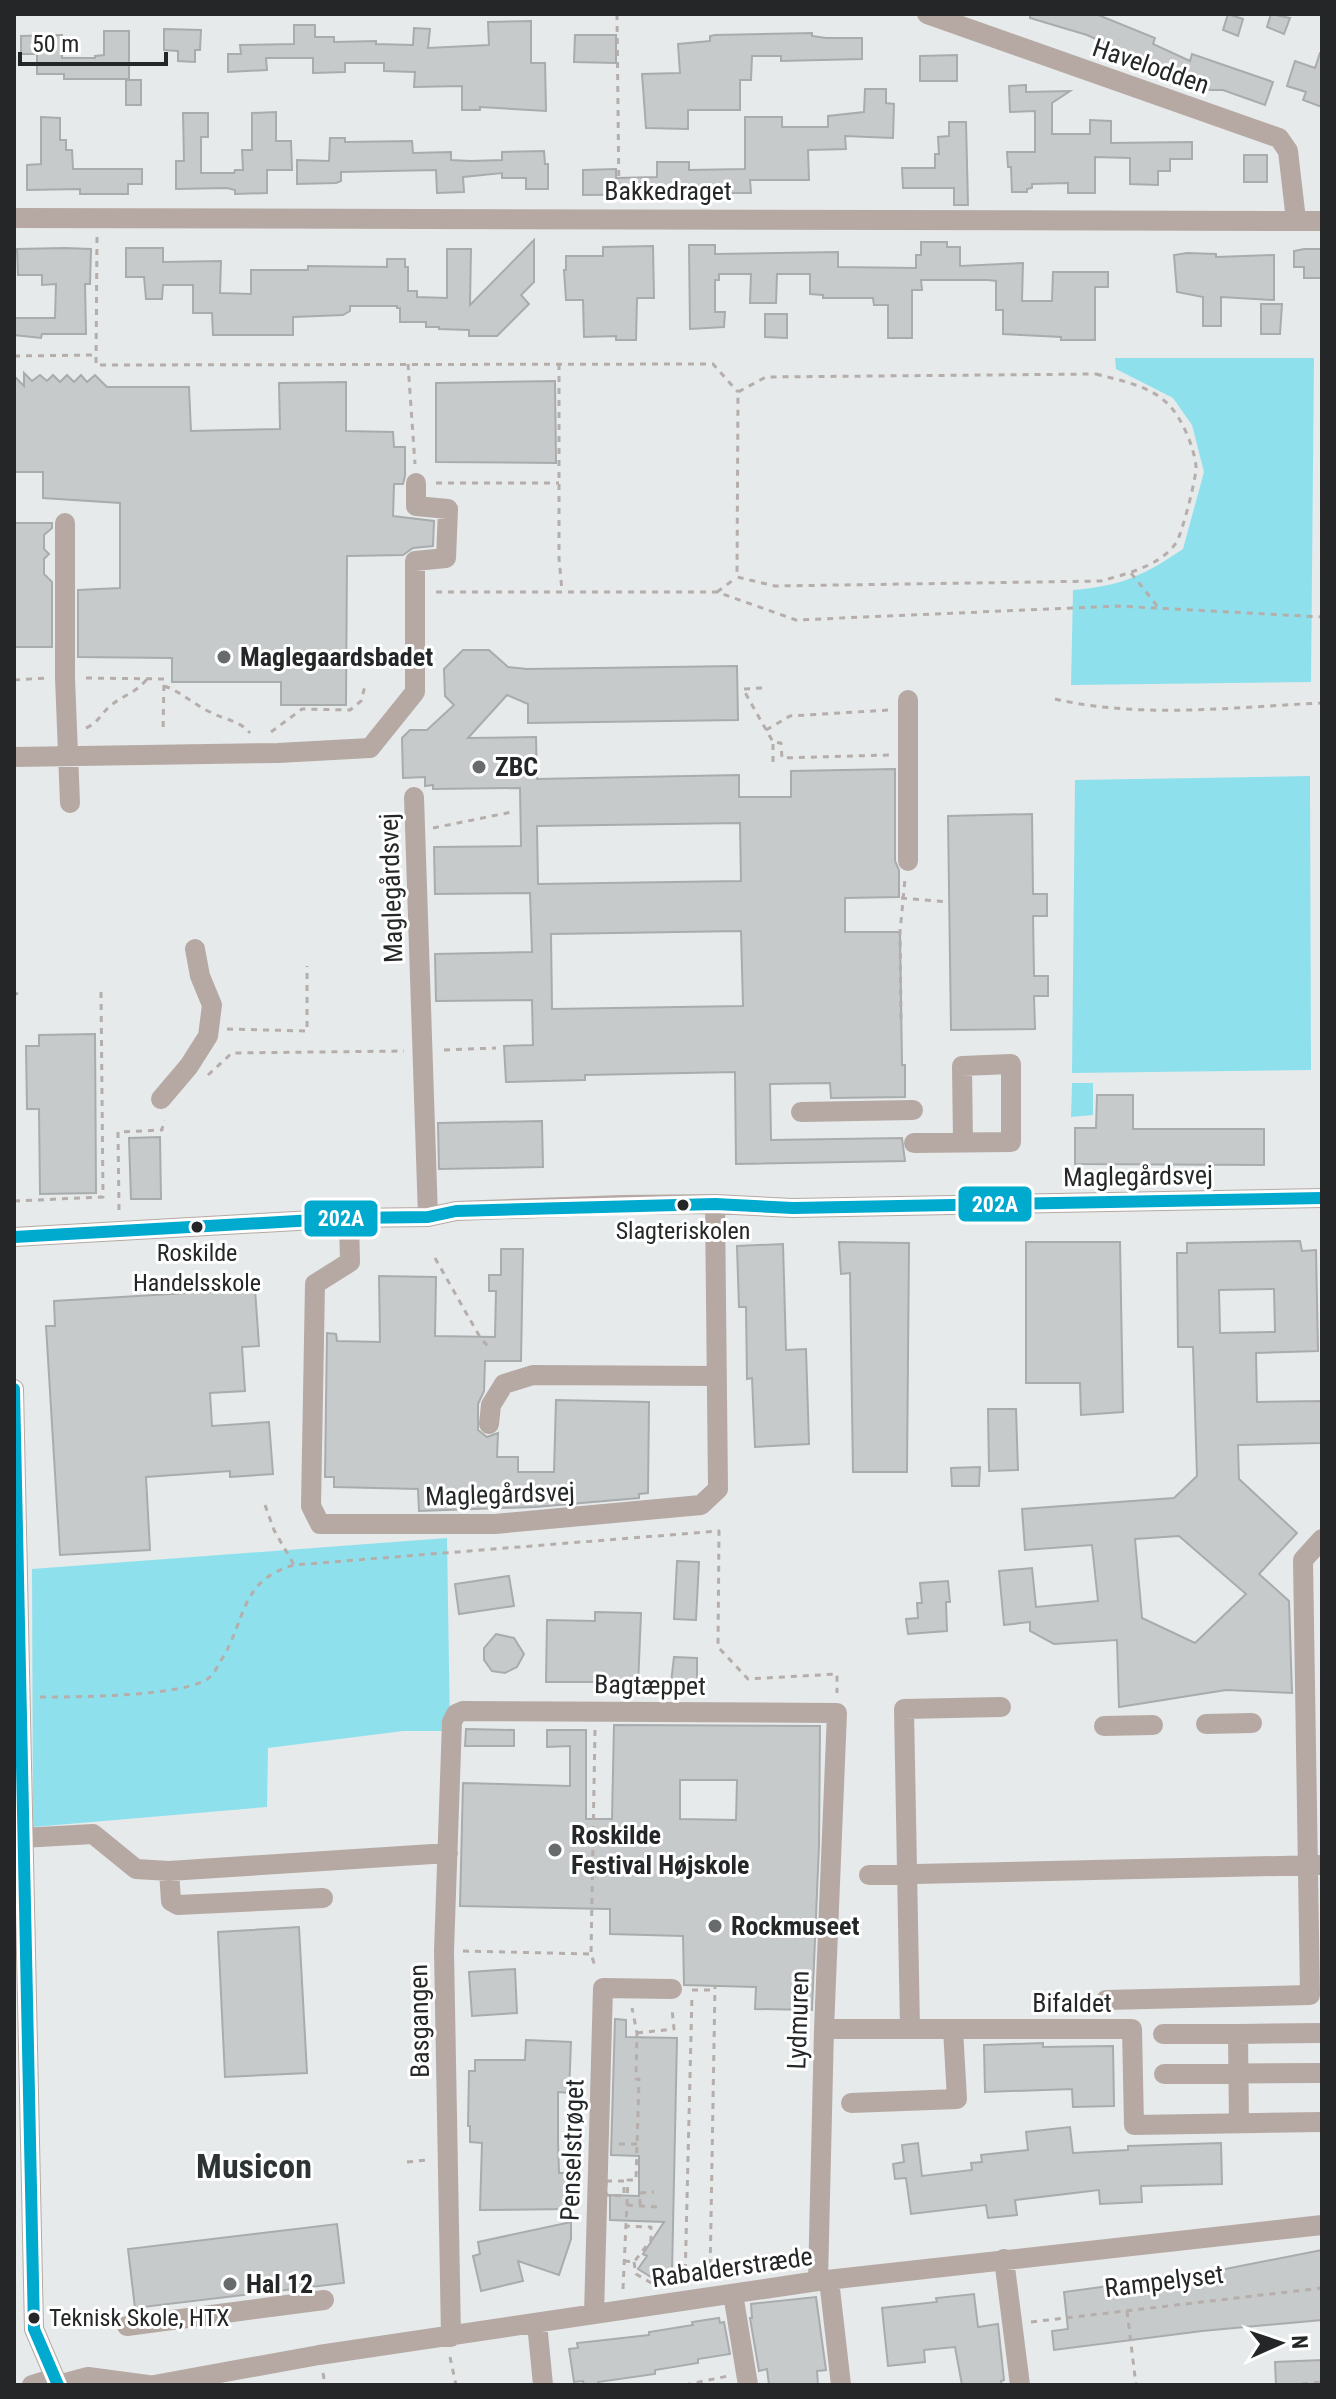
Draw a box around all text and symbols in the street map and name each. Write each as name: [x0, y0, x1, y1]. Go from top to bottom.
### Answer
scale bar: [20, 16, 166, 66]
text: 50 m: [32, 30, 79, 58]
street label: Havelodden: [1089, 32, 1213, 100]
street label: Bakkedraget: [604, 176, 732, 206]
place label: Maglegaardsbadet: [240, 642, 433, 672]
marker: Maglegaardsbadet: [215, 648, 233, 666]
place label: ZBC: [495, 752, 538, 782]
marker: ZBC: [470, 758, 488, 776]
street label: Maglegårdsvej: [373, 813, 409, 963]
street label: Maglegårdsvej: [1063, 1160, 1213, 1192]
line badge: 202A: [957, 1185, 1033, 1223]
text: 202A: [972, 1192, 1018, 1217]
marker: Slagteriskolen: [675, 1197, 691, 1213]
line badge: 202A: [303, 1199, 379, 1238]
text: 202A: [318, 1206, 364, 1231]
place label: Slagteriskolen: [616, 1217, 750, 1245]
marker: Roskilde Handelsskole: [189, 1219, 205, 1235]
place label: Roskilde Handelsskole: [133, 1239, 261, 1297]
street label: Maglegårdsvej: [425, 1476, 575, 1512]
street label: Bagtæppet: [594, 1669, 706, 1701]
place label: Roskilde Festival Højskole: [571, 1820, 750, 1880]
marker: Roskilde Festival Højskole: [546, 1841, 564, 1859]
place label: Rockmuseet: [731, 1911, 859, 1941]
marker: Rockmuseet: [706, 1917, 724, 1935]
street label: Basgangen: [403, 1964, 435, 2078]
street label: Lydmuren: [781, 1970, 815, 2070]
street label: Bifaldet: [1032, 1988, 1112, 2018]
street label: Penselstrøget: [555, 2078, 589, 2222]
district label: Musicon: [196, 2146, 312, 2186]
street label: Rabalderstræde: [650, 2241, 814, 2293]
street label: Rampelyset: [1103, 2259, 1225, 2303]
place label: Hal 12: [246, 2269, 313, 2299]
marker: Hal 12: [221, 2275, 239, 2293]
north arrow: [1240, 2303, 1320, 2383]
place label: Teknisk Skole, HTX: [49, 2304, 229, 2332]
marker: Teknisk Skole, HTX: [26, 2310, 42, 2326]
text: N: [1287, 2335, 1312, 2349]

